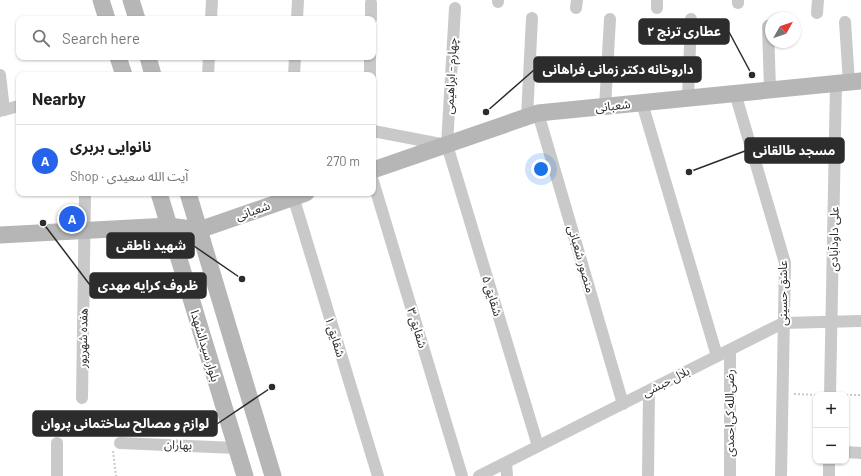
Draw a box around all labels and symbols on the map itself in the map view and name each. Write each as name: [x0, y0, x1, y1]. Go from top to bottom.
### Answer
north arrow: [765, 12, 801, 48]
callout: عطاری ترنج ۲: [639, 19, 729, 44]
text: عطاری ترنج ۲: [647, 23, 721, 41]
street label: چهارم - ابراهیمی: [441, 37, 462, 115]
callout: داروخانه دکتر زمانی فراهانی: [534, 57, 701, 82]
text: داروخانه دکتر زمانی فراهانی: [543, 61, 694, 77]
street label: شعبانی: [595, 96, 631, 115]
callout: مسجد طالقانی: [745, 138, 844, 163]
text: مسجد طالقانی: [753, 142, 835, 158]
your location: [531, 159, 551, 179]
street label: شعبانی: [234, 198, 272, 223]
pin: A: [59, 204, 85, 234]
street label: علی داودآبادی: [825, 206, 842, 272]
street label: منصور شعبانی: [565, 223, 598, 294]
callout: شهید ناطقی: [107, 233, 194, 258]
text: شهید ناطقی: [116, 237, 186, 253]
street label: عاشق حسینی: [775, 260, 791, 326]
callout: ظروف کرایه مهدی: [90, 273, 206, 298]
street label: شقایق ۵: [478, 274, 506, 318]
text: ظروف کرایه مهدی: [98, 277, 199, 293]
street label: شقایق ۳: [403, 306, 431, 350]
street label: هفده شهریور: [74, 308, 91, 369]
street label: بلوار سیدالشهدا: [187, 308, 223, 383]
street label: شقایق ۱: [321, 315, 349, 359]
street label: بلال حبشی: [639, 363, 692, 400]
street label: رضی‌الله کی‌احمدی: [722, 369, 737, 457]
callout: لوازم و مصالح ساختمانی پروان: [33, 411, 217, 436]
text: لوازم و مصالح ساختمانی پروان: [41, 415, 209, 433]
street label: بهاران: [164, 437, 192, 453]

